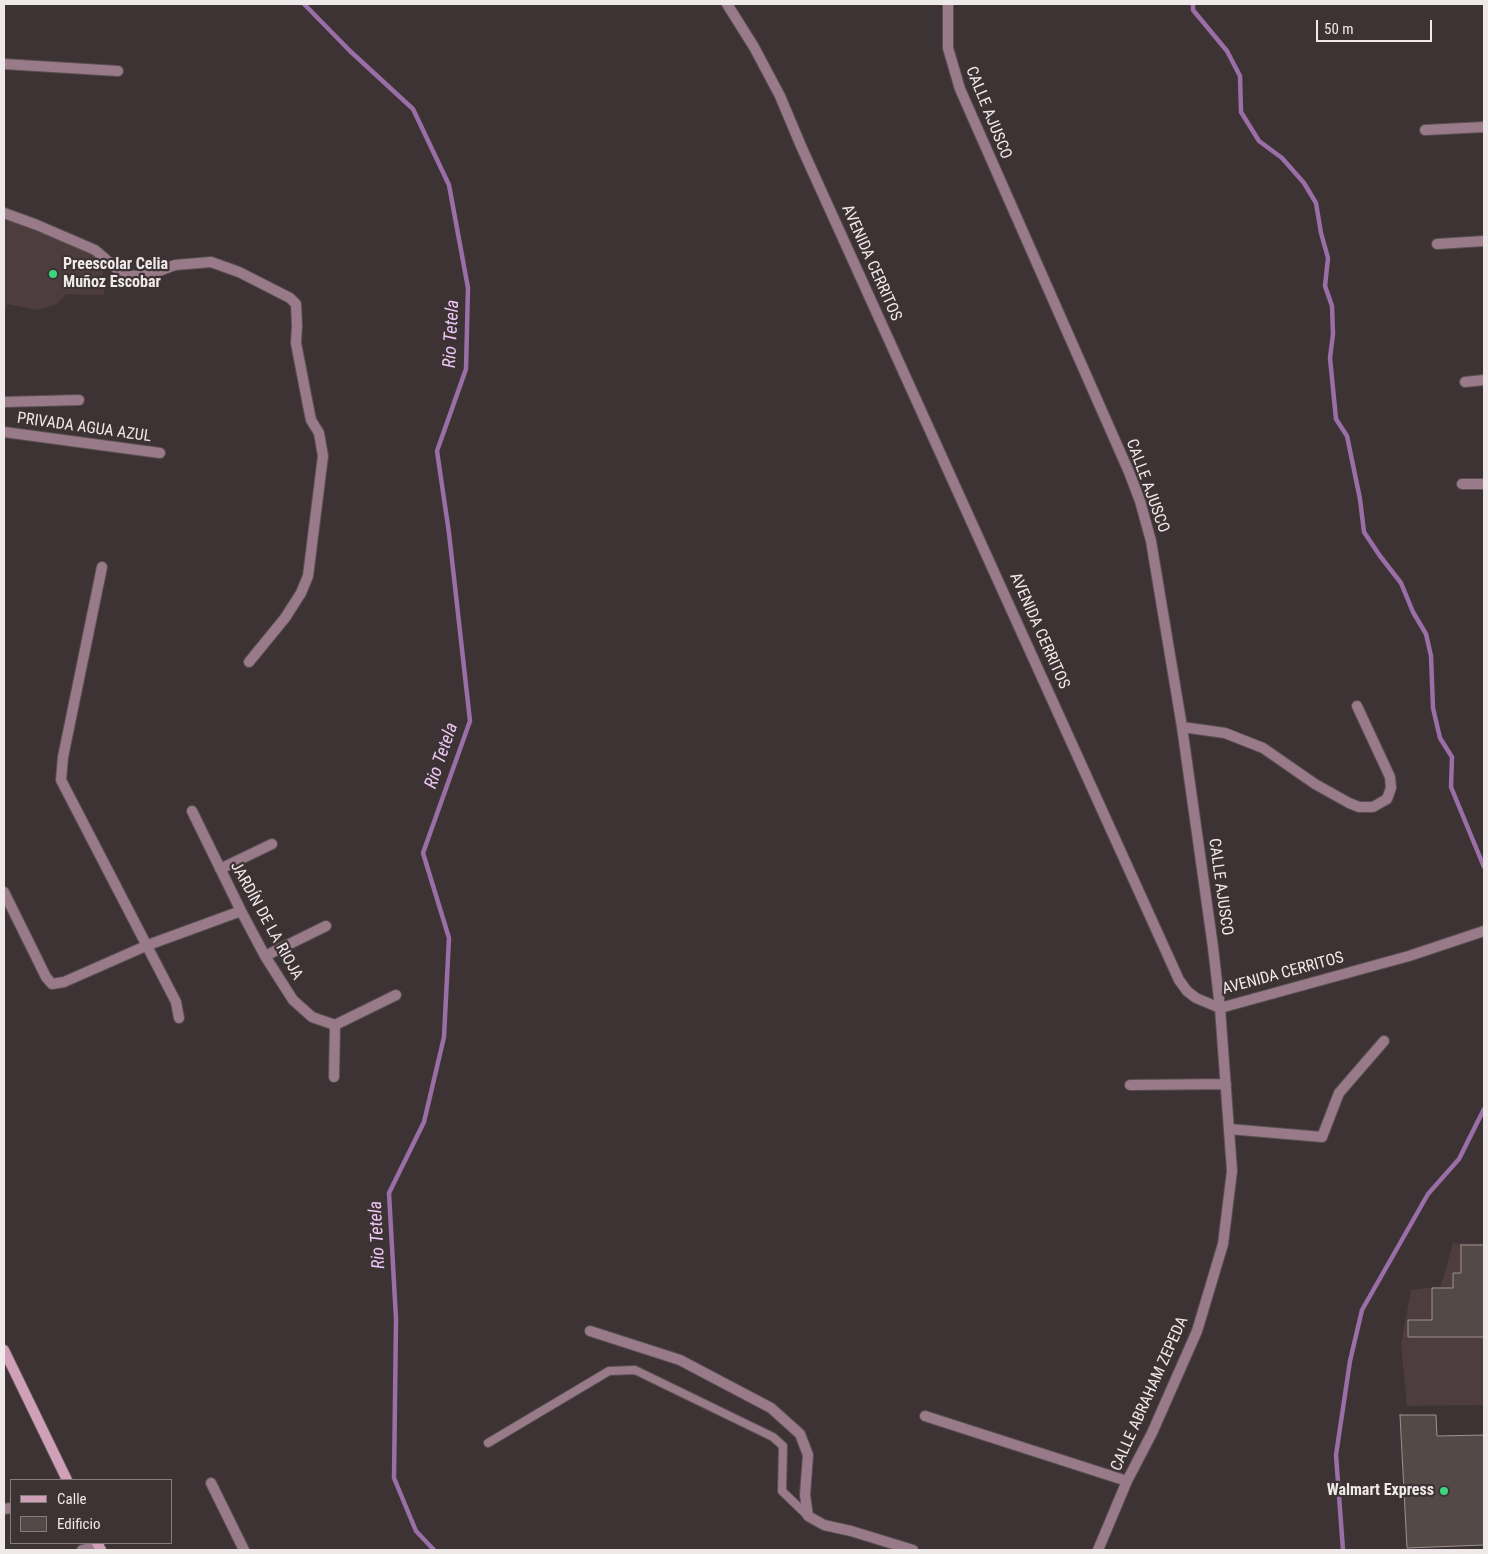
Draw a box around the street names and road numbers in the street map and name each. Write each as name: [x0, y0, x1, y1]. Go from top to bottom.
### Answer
street label: CALLE AJUSCO: [961, 64, 1015, 162]
street label: AVENIDA CERRITOS: [837, 202, 905, 324]
street label: PRIVADA AGUA AZUL: [16, 409, 152, 447]
street label: CALLE AJUSCO: [1121, 437, 1173, 535]
street label: AVENIDA CERRITOS: [1005, 570, 1073, 692]
street label: CALLE AJUSCO: [1204, 837, 1236, 937]
street label: JARDÍN DE LA RIOJA: [226, 858, 306, 984]
street label: AVENIDA CERRITOS: [1220, 949, 1346, 999]
street label: CALLE ABRAHAM ZEPEDA: [1107, 1314, 1193, 1474]

